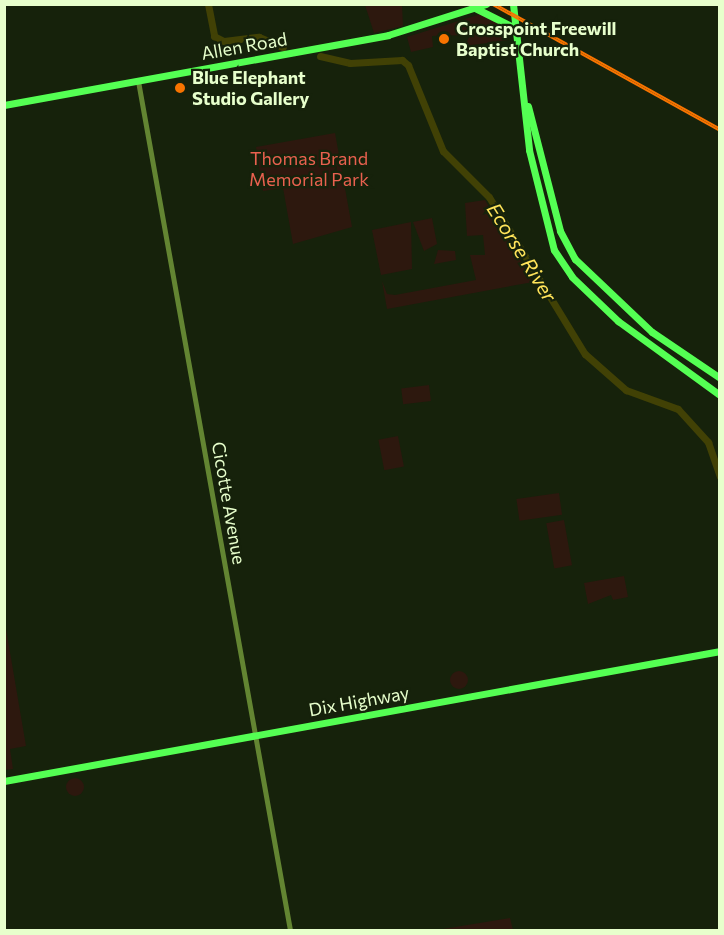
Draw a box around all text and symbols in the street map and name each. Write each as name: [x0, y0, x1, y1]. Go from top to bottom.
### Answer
place label: Crosspoint Freewill Baptist Church: [456, 18, 617, 60]
street label: Allen Road: [199, 28, 289, 64]
marker: Crosspoint Freewill Baptist Church: [437, 32, 451, 46]
place label: Blue Elephant Studio Gallery: [192, 67, 309, 110]
marker: Blue Elephant Studio Gallery: [173, 81, 187, 95]
park label: Thomas Brand Memorial Park: [249, 148, 369, 190]
water label: Ecorse River: [482, 198, 562, 306]
street label: Cicotte Avenue: [208, 440, 250, 566]
street label: Dix Highway: [307, 682, 411, 720]

